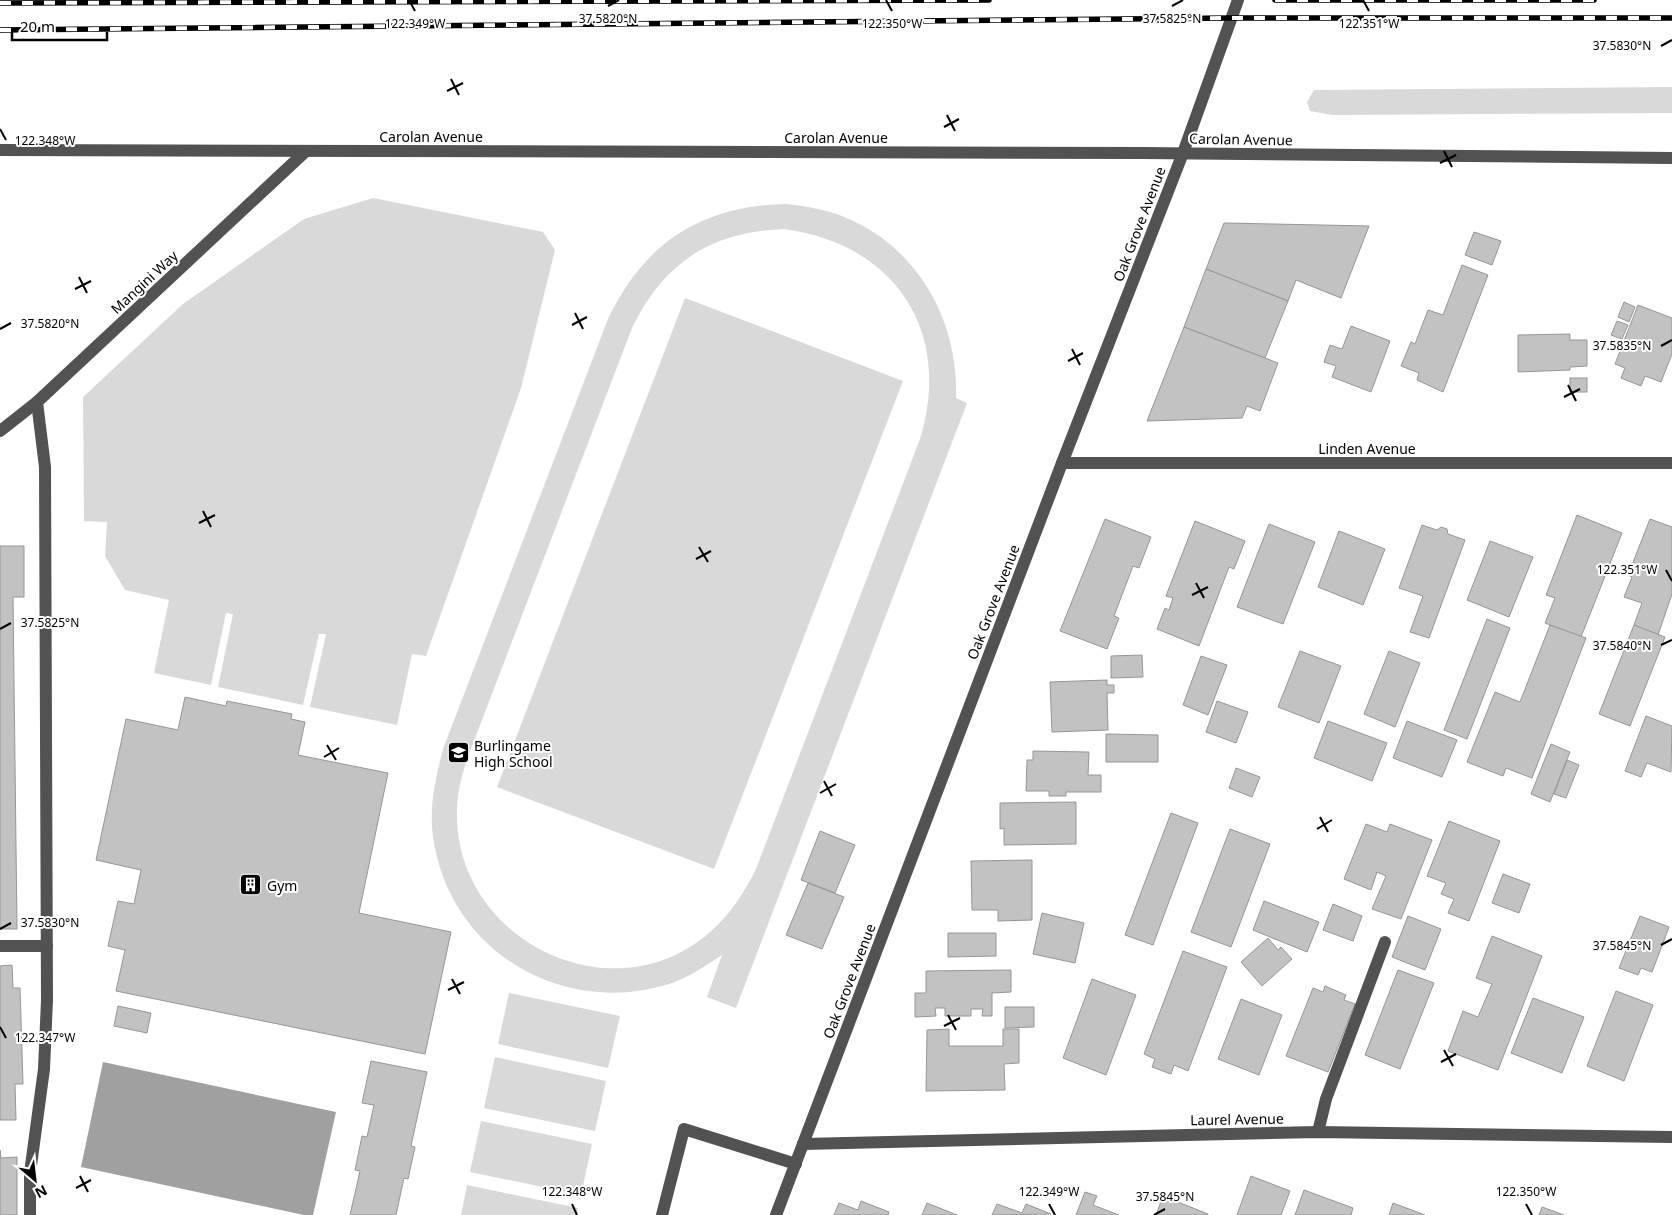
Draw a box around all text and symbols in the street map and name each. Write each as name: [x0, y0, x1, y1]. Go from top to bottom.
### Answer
scale bar: [12, 10, 108, 42]
text: 37.5820°N: [579, 10, 637, 27]
text: 37.5825°N: [1143, 10, 1201, 27]
text: 122.349°W: [385, 15, 445, 32]
text: 122.350°W: [862, 15, 922, 32]
text: 122.351°W: [1339, 15, 1399, 32]
text: 20 m: [20, 16, 55, 36]
text: 37.5830°N: [1593, 37, 1651, 54]
street label: Carolan Avenue: [379, 127, 483, 146]
street label: Carolan Avenue: [784, 128, 888, 147]
street label: Carolan Avenue: [1189, 129, 1293, 149]
text: 122.348°W: [15, 132, 75, 149]
street label: Oak Grove Avenue: [1108, 164, 1170, 284]
street label: Mangini Way: [106, 245, 182, 318]
text: 37.5820°N: [21, 315, 79, 332]
text: 37.5835°N: [1593, 337, 1651, 354]
street label: Linden Avenue: [1318, 439, 1416, 458]
street label: Oak Grove Avenue: [962, 542, 1024, 662]
text: 122.351°W: [1597, 561, 1657, 578]
text: 37.5825°N: [21, 614, 79, 631]
text: 37.5840°N: [1593, 637, 1651, 654]
place label: Burlingame High School: [474, 736, 553, 771]
school or university icon: Burlingame High School: [446, 741, 470, 765]
building icon: Gym: [239, 873, 263, 897]
place label: Gym: [267, 876, 297, 895]
text: 37.5830°N: [21, 914, 79, 931]
street label: Oak Grove Avenue: [818, 921, 880, 1041]
text: 37.5845°N: [1593, 937, 1651, 954]
text: 122.347°W: [15, 1029, 75, 1046]
street label: Laurel Avenue: [1190, 1109, 1284, 1129]
north arrow: [10, 1155, 60, 1205]
text: N: [32, 1181, 51, 1203]
text: 122.348°W: [542, 1183, 602, 1200]
text: 122.349°W: [1019, 1183, 1079, 1200]
text: 122.350°W: [1496, 1183, 1556, 1200]
text: 37.5845°N: [1136, 1188, 1194, 1205]

